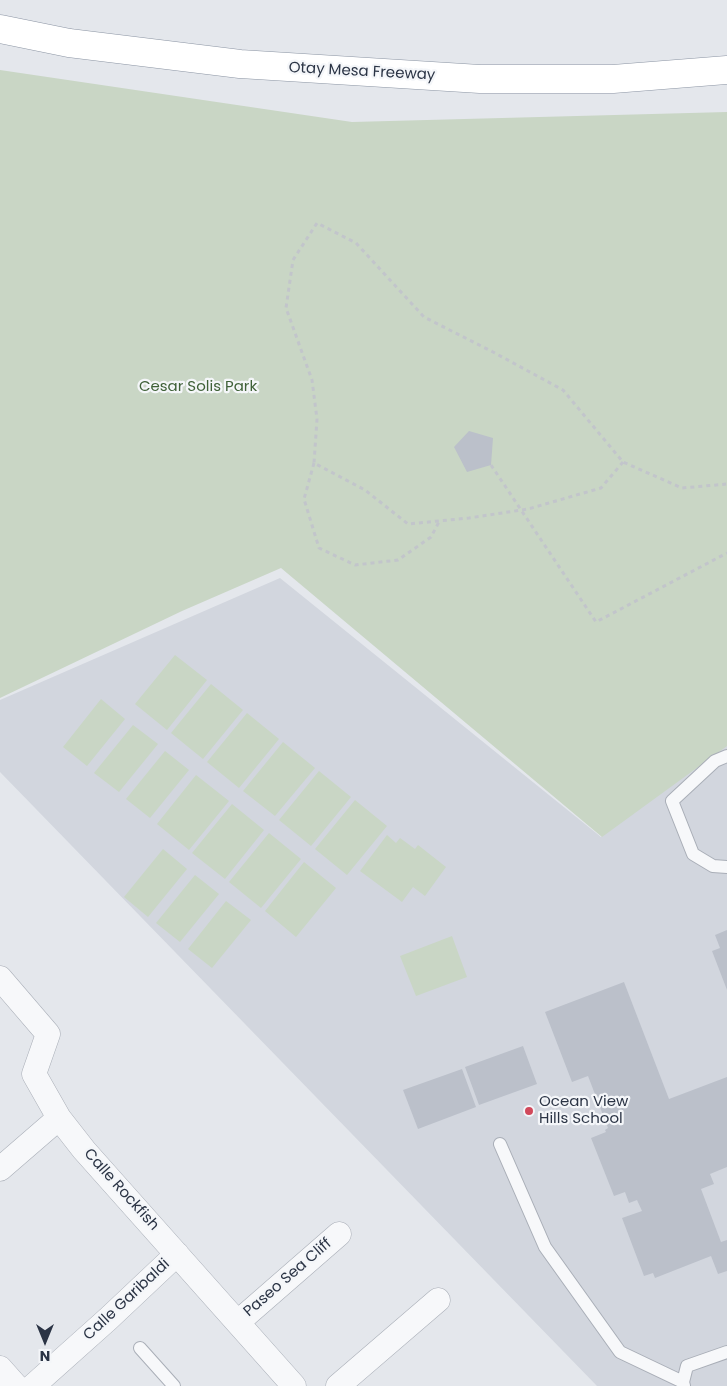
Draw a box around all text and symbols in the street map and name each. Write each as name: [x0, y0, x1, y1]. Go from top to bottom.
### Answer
street label: Otay Mesa Freeway: [288, 59, 436, 85]
park label: Cesar Solis Park: [139, 378, 257, 396]
place label: Ocean View Hills School: [539, 1093, 628, 1128]
marker: Ocean View Hills School: [523, 1105, 535, 1117]
street label: Calle Rockfish: [80, 1145, 162, 1235]
street label: Paseo Sea Cliff: [240, 1235, 336, 1321]
street label: Calle Garibaldi: [80, 1255, 174, 1345]
north arrow: [20, 1316, 70, 1366]
text: N: [40, 1346, 50, 1366]

